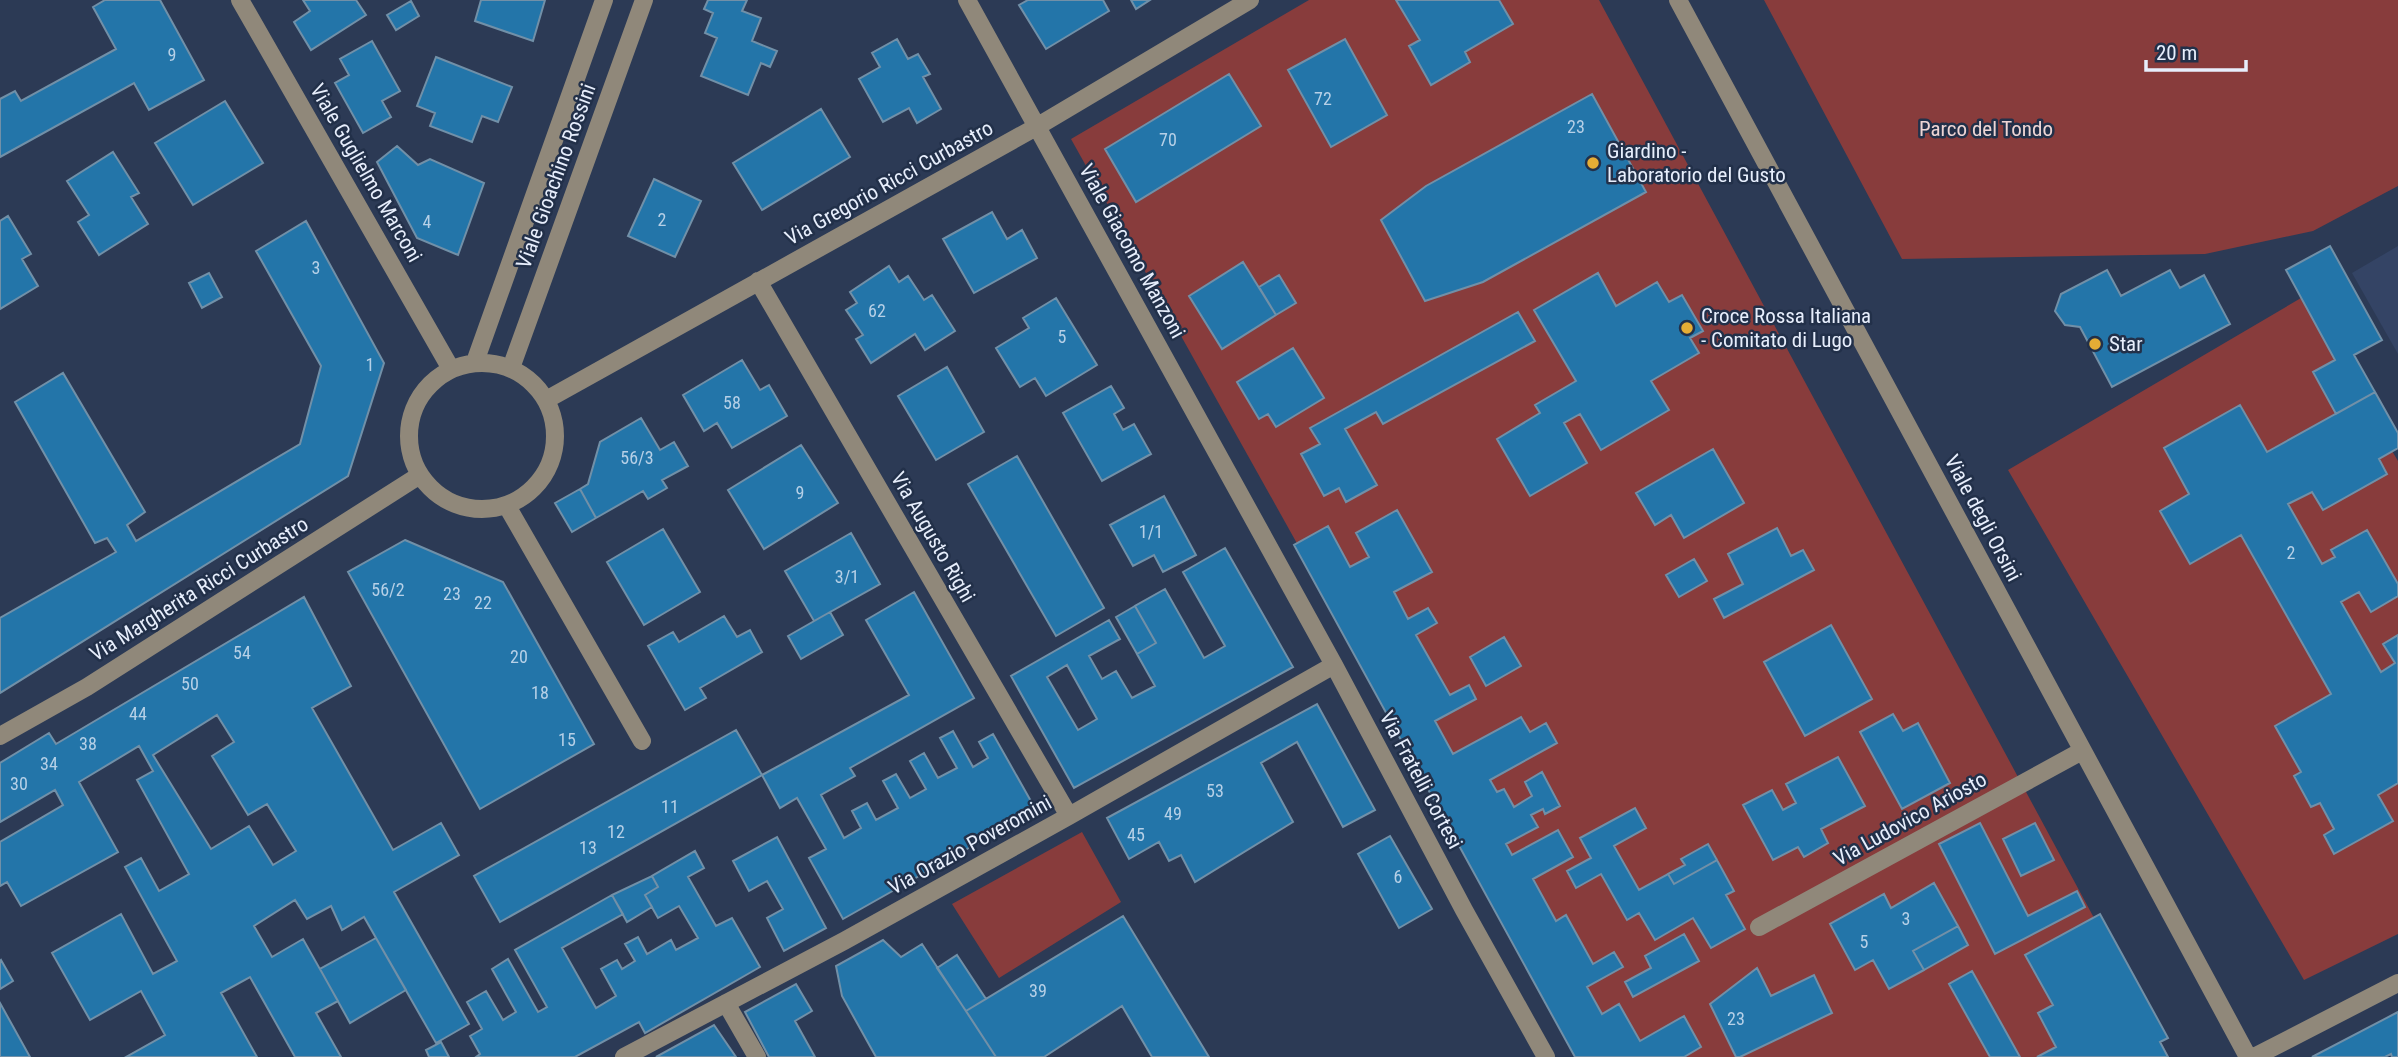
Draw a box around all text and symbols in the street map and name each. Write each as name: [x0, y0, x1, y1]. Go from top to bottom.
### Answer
scale bar: [2146, 28, 2246, 72]
text: 20 m: [2156, 41, 2197, 65]
house number: 9: [168, 44, 176, 65]
street label: Viale Guglielmo Marconi: [305, 80, 427, 266]
street label: Viale Gioachino Rossini: [511, 80, 601, 272]
house number: 72: [1314, 88, 1332, 109]
street label: Via Gregorio Ricci Curbastro: [781, 116, 997, 250]
house number: 23: [1567, 116, 1585, 137]
park label: Parco del Tondo: [1919, 117, 2053, 141]
house number: 70: [1159, 129, 1177, 150]
place label: Giardino - Laboratorio del Gusto: [1607, 139, 1786, 187]
marker: Giardino - Laboratorio del Gusto: [1585, 155, 1601, 171]
street label: Viale Giacomo Manzoni: [1074, 160, 1190, 342]
house number: 2: [658, 209, 667, 230]
house number: 4: [423, 211, 432, 232]
house number: 3: [312, 257, 320, 278]
house number: 62: [868, 300, 886, 321]
place label: Croce Rossa Italiana - Comitato di Lugo: [1701, 304, 1871, 352]
marker: Croce Rossa Italiana - Comitato di Lugo: [1679, 320, 1695, 336]
house number: 5: [1058, 326, 1067, 347]
place label: Star: [2109, 332, 2143, 356]
marker: Star: [2087, 336, 2103, 352]
house number: 1: [366, 354, 374, 375]
house number: 58: [723, 392, 741, 413]
house number: 56/3: [620, 447, 654, 468]
street label: Viale degli Orsini: [1940, 451, 2026, 585]
street label: Via Augusto Righi: [886, 468, 980, 606]
house number: 9: [796, 482, 804, 503]
street label: Via Margherita Ricci Curbastro: [86, 512, 312, 666]
house number: 1/1: [1139, 521, 1163, 542]
house number: 2: [2287, 542, 2296, 563]
house number: 3/1: [835, 566, 859, 587]
house number: 56/2: [371, 579, 405, 600]
house number: 23: [443, 583, 461, 604]
house number: 22: [474, 592, 492, 613]
house number: 54: [233, 642, 251, 663]
house number: 20: [510, 646, 528, 667]
house number: 50: [181, 673, 199, 694]
house number: 18: [531, 682, 549, 703]
house number: 44: [129, 703, 147, 724]
street label: Via Fratelli Cortesi: [1375, 707, 1467, 853]
house number: 15: [558, 729, 576, 750]
house number: 38: [79, 733, 97, 754]
house number: 34: [40, 753, 58, 774]
street label: Via Ludovico Ariosto: [1829, 767, 1991, 871]
house number: 30: [10, 773, 28, 794]
house number: 53: [1206, 780, 1224, 801]
street label: Via Orazio Poveromini: [884, 790, 1056, 900]
house number: 11: [661, 796, 679, 817]
house number: 49: [1164, 803, 1182, 824]
house number: 12: [607, 821, 625, 842]
house number: 45: [1127, 824, 1145, 845]
house number: 13: [579, 837, 597, 858]
house number: 6: [1394, 866, 1402, 887]
house number: 3: [1902, 908, 1910, 929]
house number: 5: [1860, 931, 1869, 952]
house number: 39: [1029, 980, 1047, 1001]
house number: 23: [1727, 1008, 1745, 1029]

